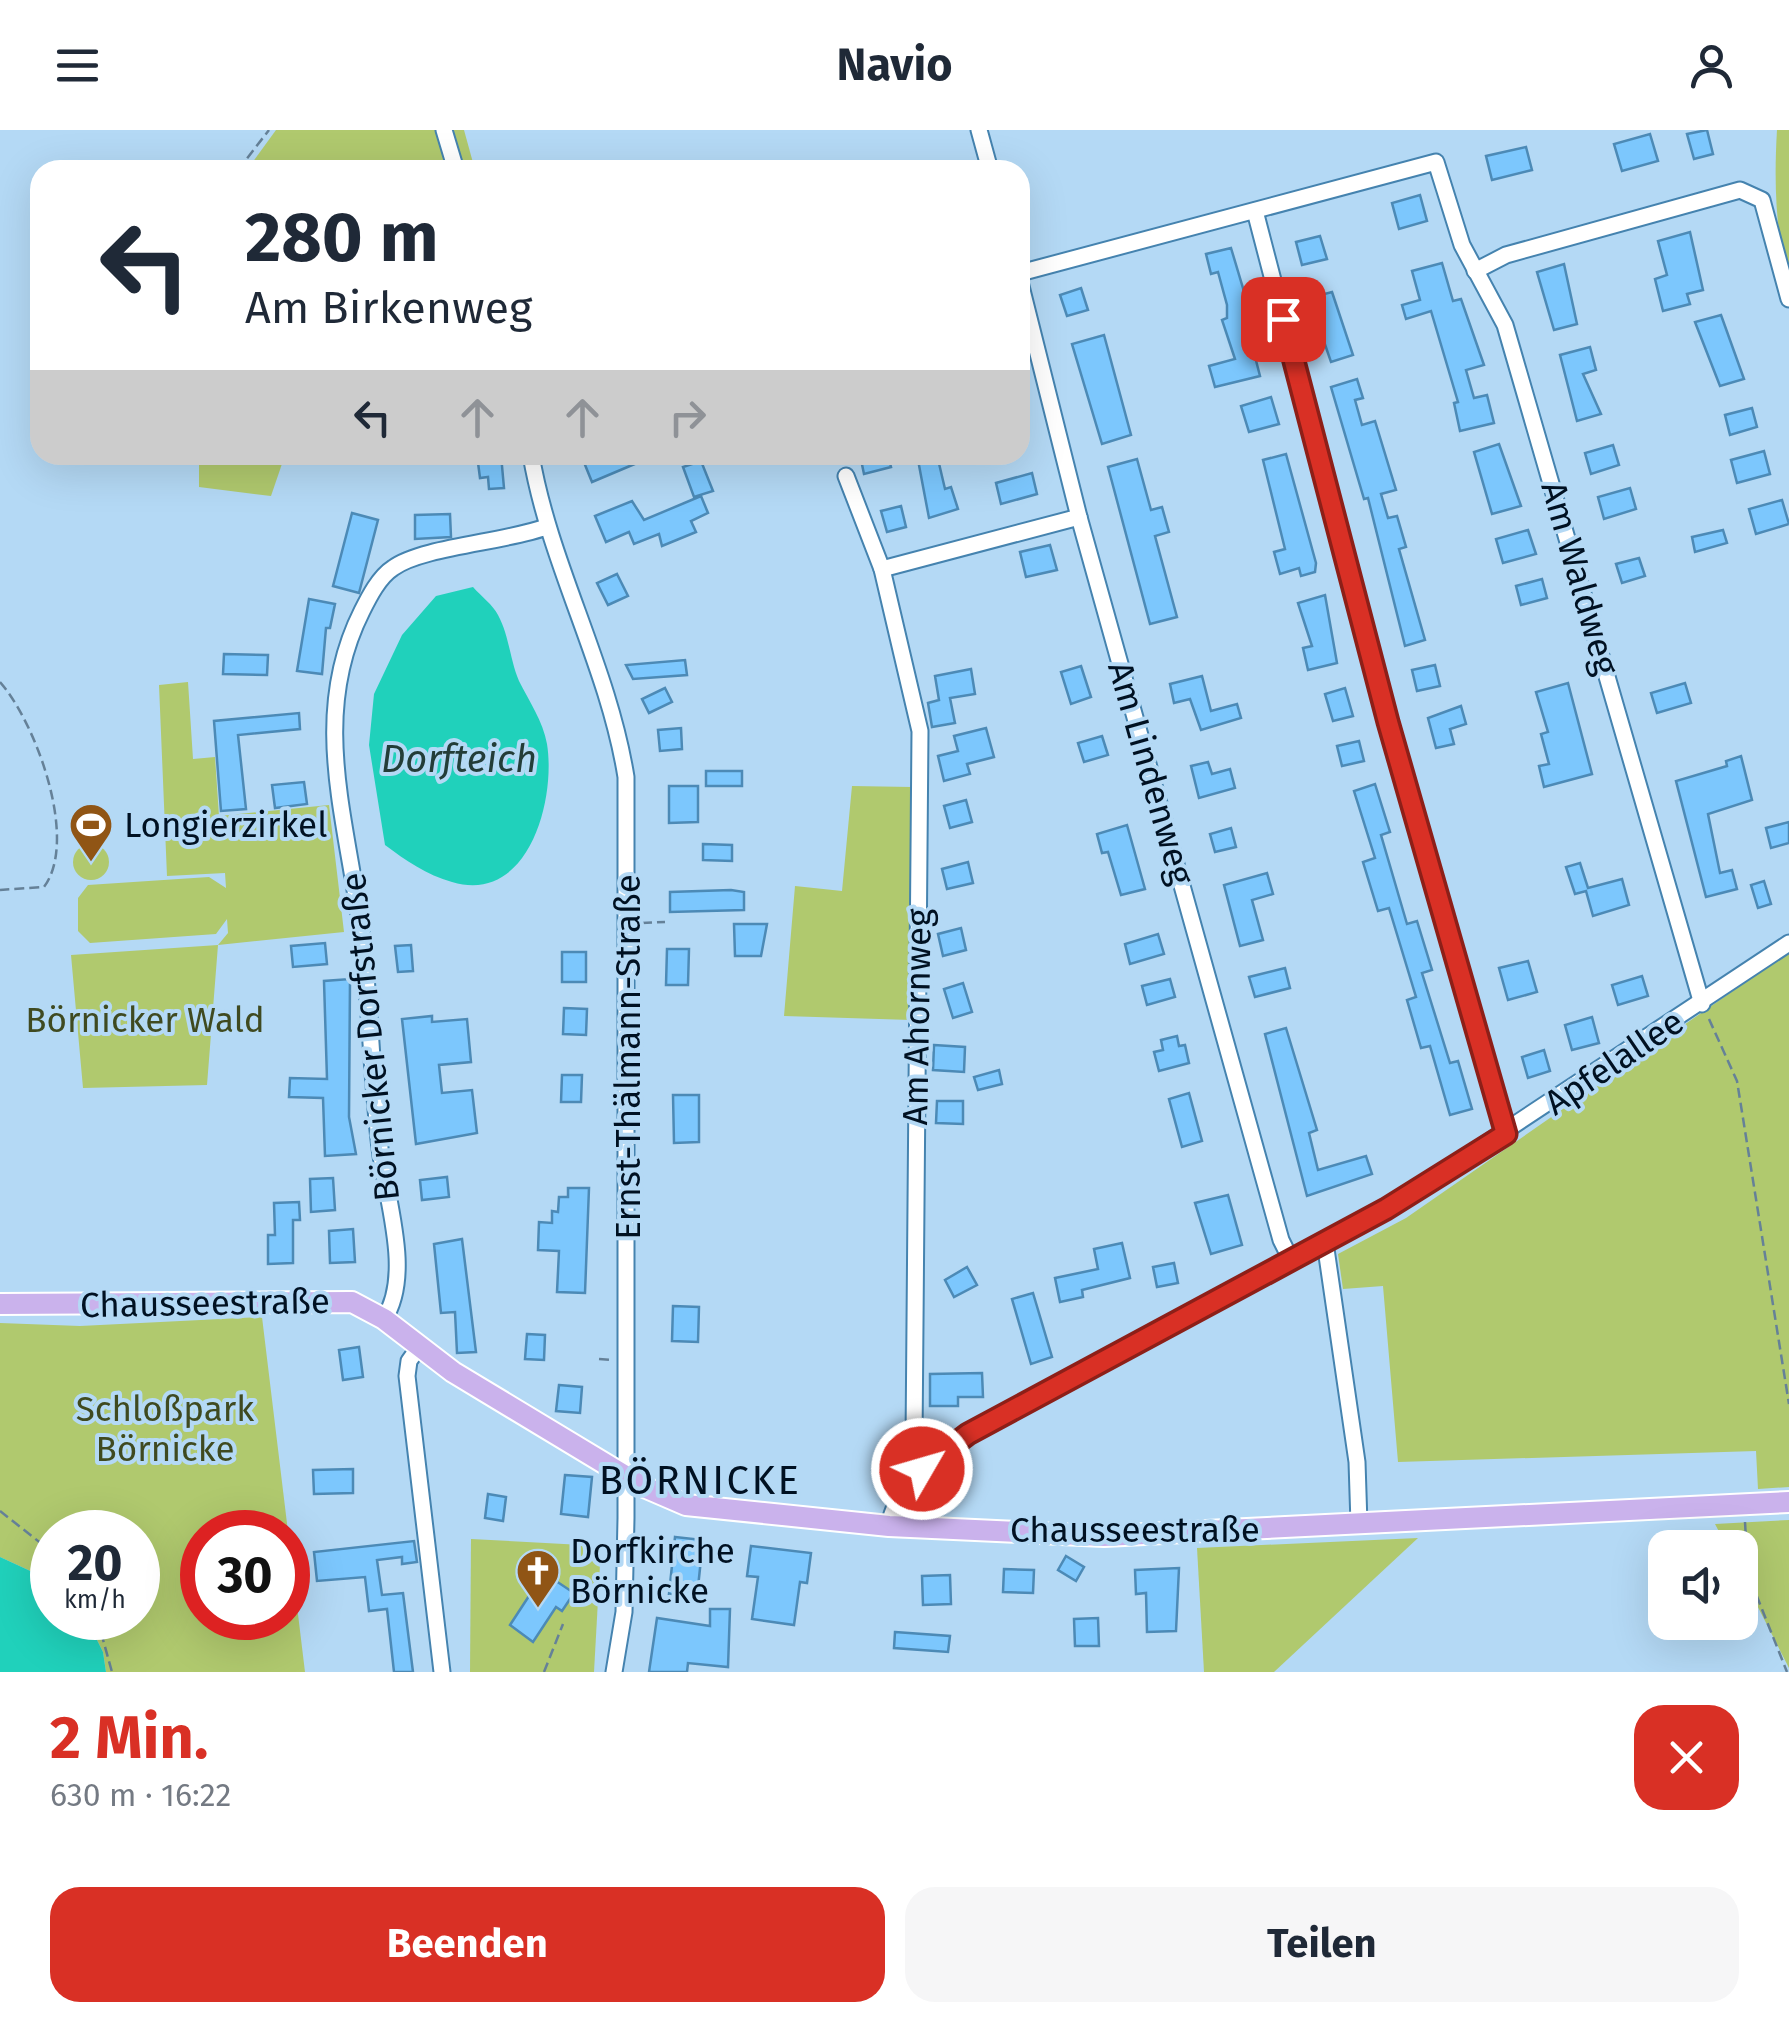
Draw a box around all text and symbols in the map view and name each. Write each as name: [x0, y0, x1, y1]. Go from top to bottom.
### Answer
icon: menu: [50, 38, 105, 93]
text: Navio: [837, 38, 952, 92]
icon: person: [1684, 38, 1739, 93]
text: 280 m: [245, 196, 439, 280]
icon: left: [80, 200, 210, 330]
pin: [1241, 277, 1326, 362]
text: Am Birkenweg: [245, 281, 532, 335]
icon: arrive: [1256, 292, 1311, 347]
icon: left: [345, 390, 400, 445]
icon: ahead: [450, 390, 505, 445]
icon: ahead: [555, 390, 610, 445]
icon: right: [660, 390, 715, 445]
street label: Am Waldweg: [1532, 476, 1628, 680]
street label: Am Lindenweg: [1099, 657, 1203, 890]
water label: Dorfteich: [381, 736, 537, 782]
sports icon: Longierzirkel: [68, 802, 114, 863]
place label: Longierzirkel: [124, 804, 327, 846]
street label: Börnicker Dorfstraße: [332, 871, 408, 1203]
street label: Ernst-Thälmann-Straße: [607, 874, 649, 1240]
street label: Am Ahornweg: [894, 907, 940, 1126]
park label: Börnicker Wald: [25, 999, 265, 1041]
street label: Apfelallee: [1537, 1000, 1691, 1124]
street label: Chausseestraße: [80, 1280, 330, 1326]
park label: Schloßpark Börnicke: [76, 1388, 254, 1470]
position arrow: [870, 1417, 974, 1521]
district label: BÖRNICKE: [599, 1457, 801, 1505]
street label: Chausseestraße: [1010, 1509, 1260, 1551]
speed limit sign: 30: [180, 1510, 310, 1640]
place label: Dorfkirche Börnicke: [570, 1530, 735, 1612]
map controls: [1648, 1530, 1758, 1640]
button: sound: [1648, 1530, 1758, 1640]
text: 20: [67, 1533, 123, 1593]
church icon: Dorfkirche Börnicke: [515, 1548, 561, 1609]
text: km/h: [64, 1585, 126, 1615]
text: 2 Min.: [50, 1702, 208, 1774]
button: close: [1634, 1705, 1739, 1810]
text: 630 m · 16:22: [50, 1776, 231, 1814]
button: Beenden: [50, 1887, 885, 2002]
button: Teilen: [905, 1887, 1739, 2002]

